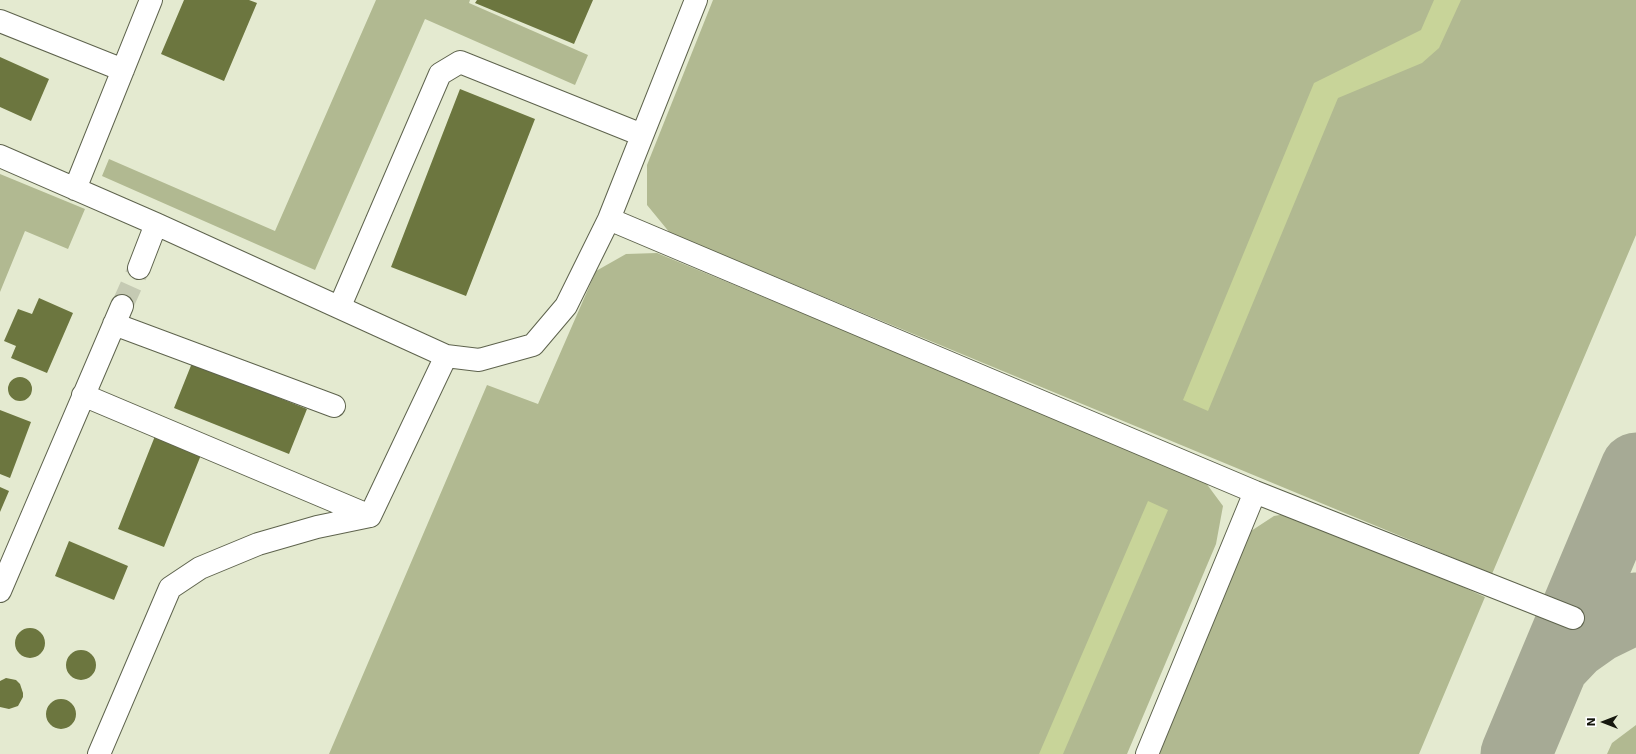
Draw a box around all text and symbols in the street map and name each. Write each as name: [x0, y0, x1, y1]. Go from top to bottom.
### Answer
north arrow: [1584, 702, 1624, 742]
text: N: [1585, 717, 1598, 727]

